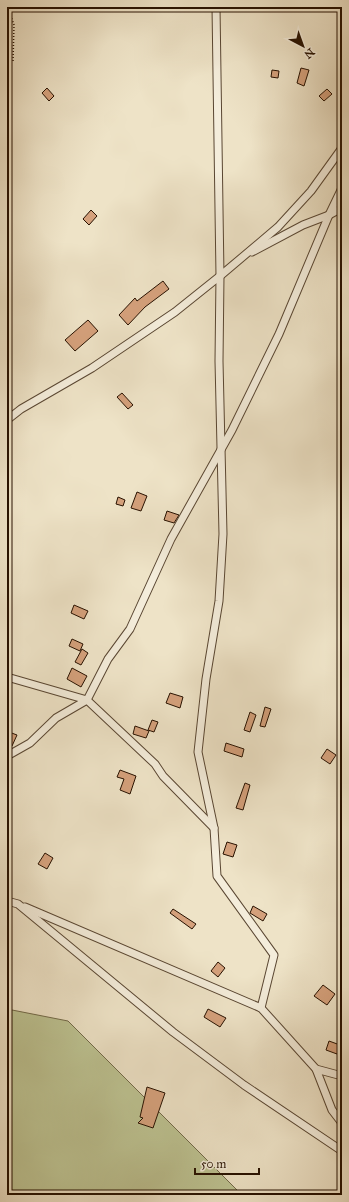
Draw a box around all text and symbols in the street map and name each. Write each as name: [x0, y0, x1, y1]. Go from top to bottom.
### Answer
north arrow: [283, 26, 323, 66]
text: N: [301, 45, 317, 62]
scale bar: [195, 1150, 259, 1176]
text: 50 m: [201, 1157, 226, 1171]

